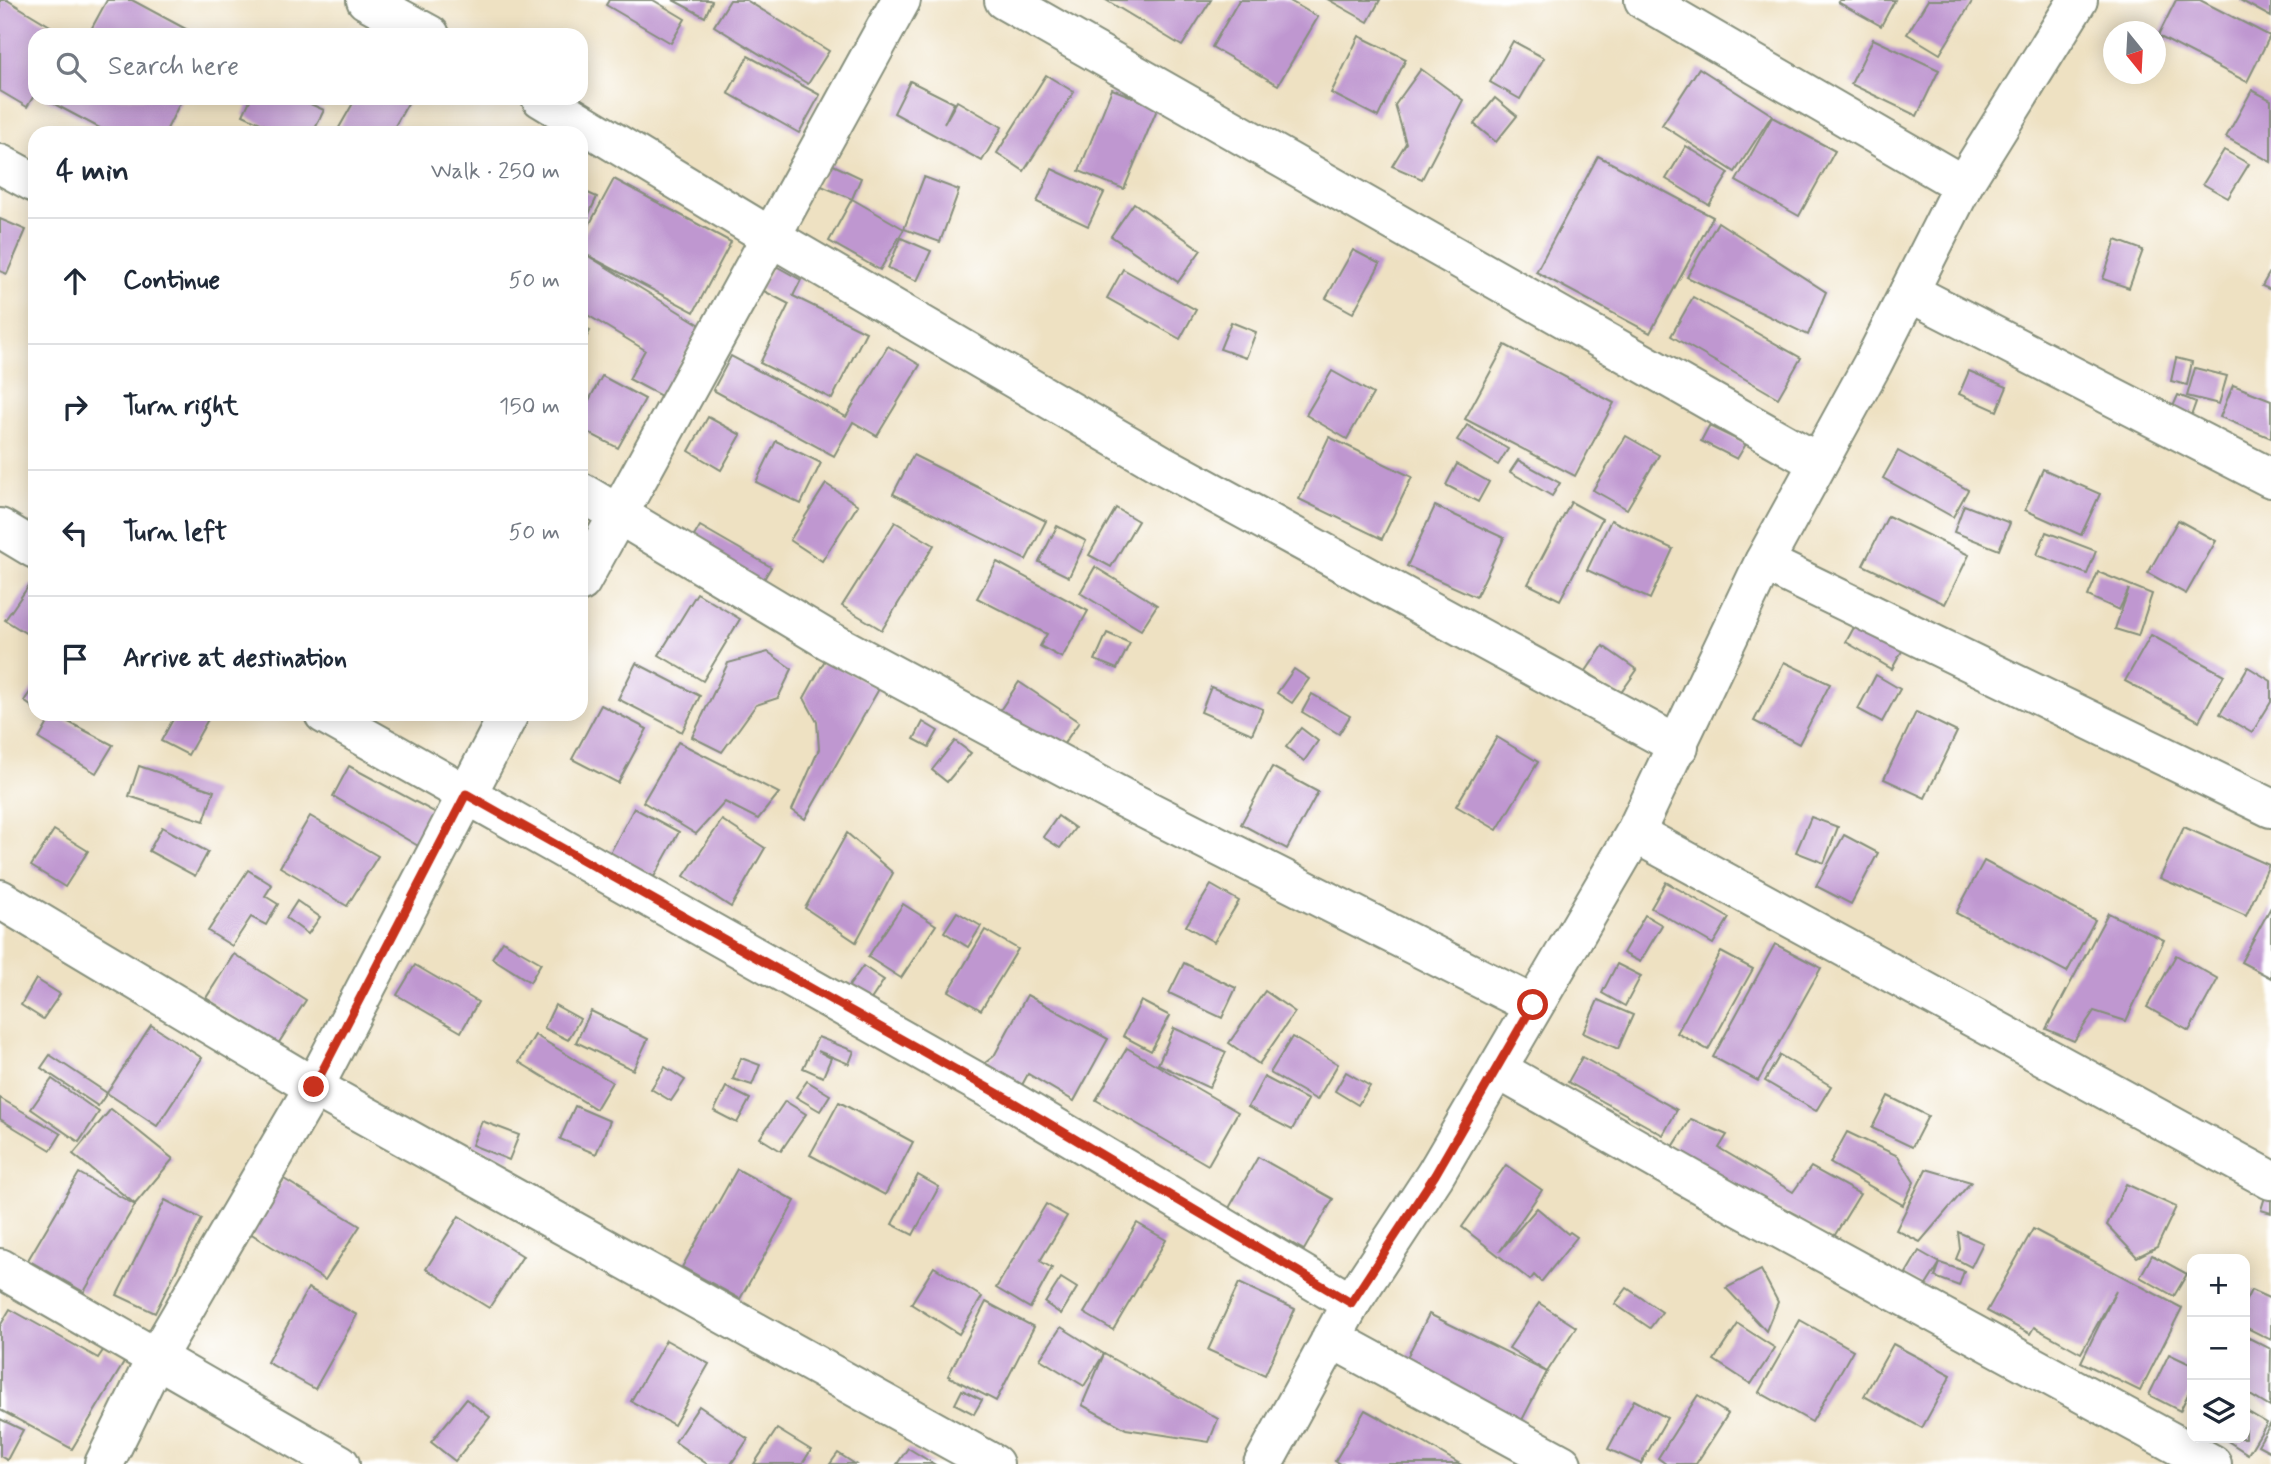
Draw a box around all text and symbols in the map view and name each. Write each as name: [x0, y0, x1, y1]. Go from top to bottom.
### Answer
north arrow: [2103, 21, 2166, 84]
search box: [28, 28, 588, 105]
icon: search: [52, 48, 90, 86]
text: Search here: [108, 50, 239, 84]
text: 4 min: [56, 152, 129, 191]
text: Walk · 250 m: [431, 157, 560, 187]
icon: ahead: [56, 262, 94, 300]
text: Continue: [123, 264, 220, 298]
text: 50 m: [509, 266, 560, 296]
icon: right: [56, 388, 94, 426]
text: Turn right: [123, 390, 239, 424]
text: 150 m: [499, 392, 560, 422]
icon: left: [56, 514, 94, 552]
text: Turn left: [123, 516, 227, 550]
text: 50 m: [509, 518, 560, 548]
icon: arrive: [56, 640, 94, 678]
text: Arrive at destination: [123, 642, 347, 676]
route start: [1517, 989, 1548, 1020]
route end: [298, 1071, 329, 1102]
map controls: [2187, 1254, 2250, 1443]
button: +: [2187, 1254, 2250, 1317]
button: −: [2187, 1317, 2250, 1380]
button: layers: [2187, 1380, 2250, 1443]

